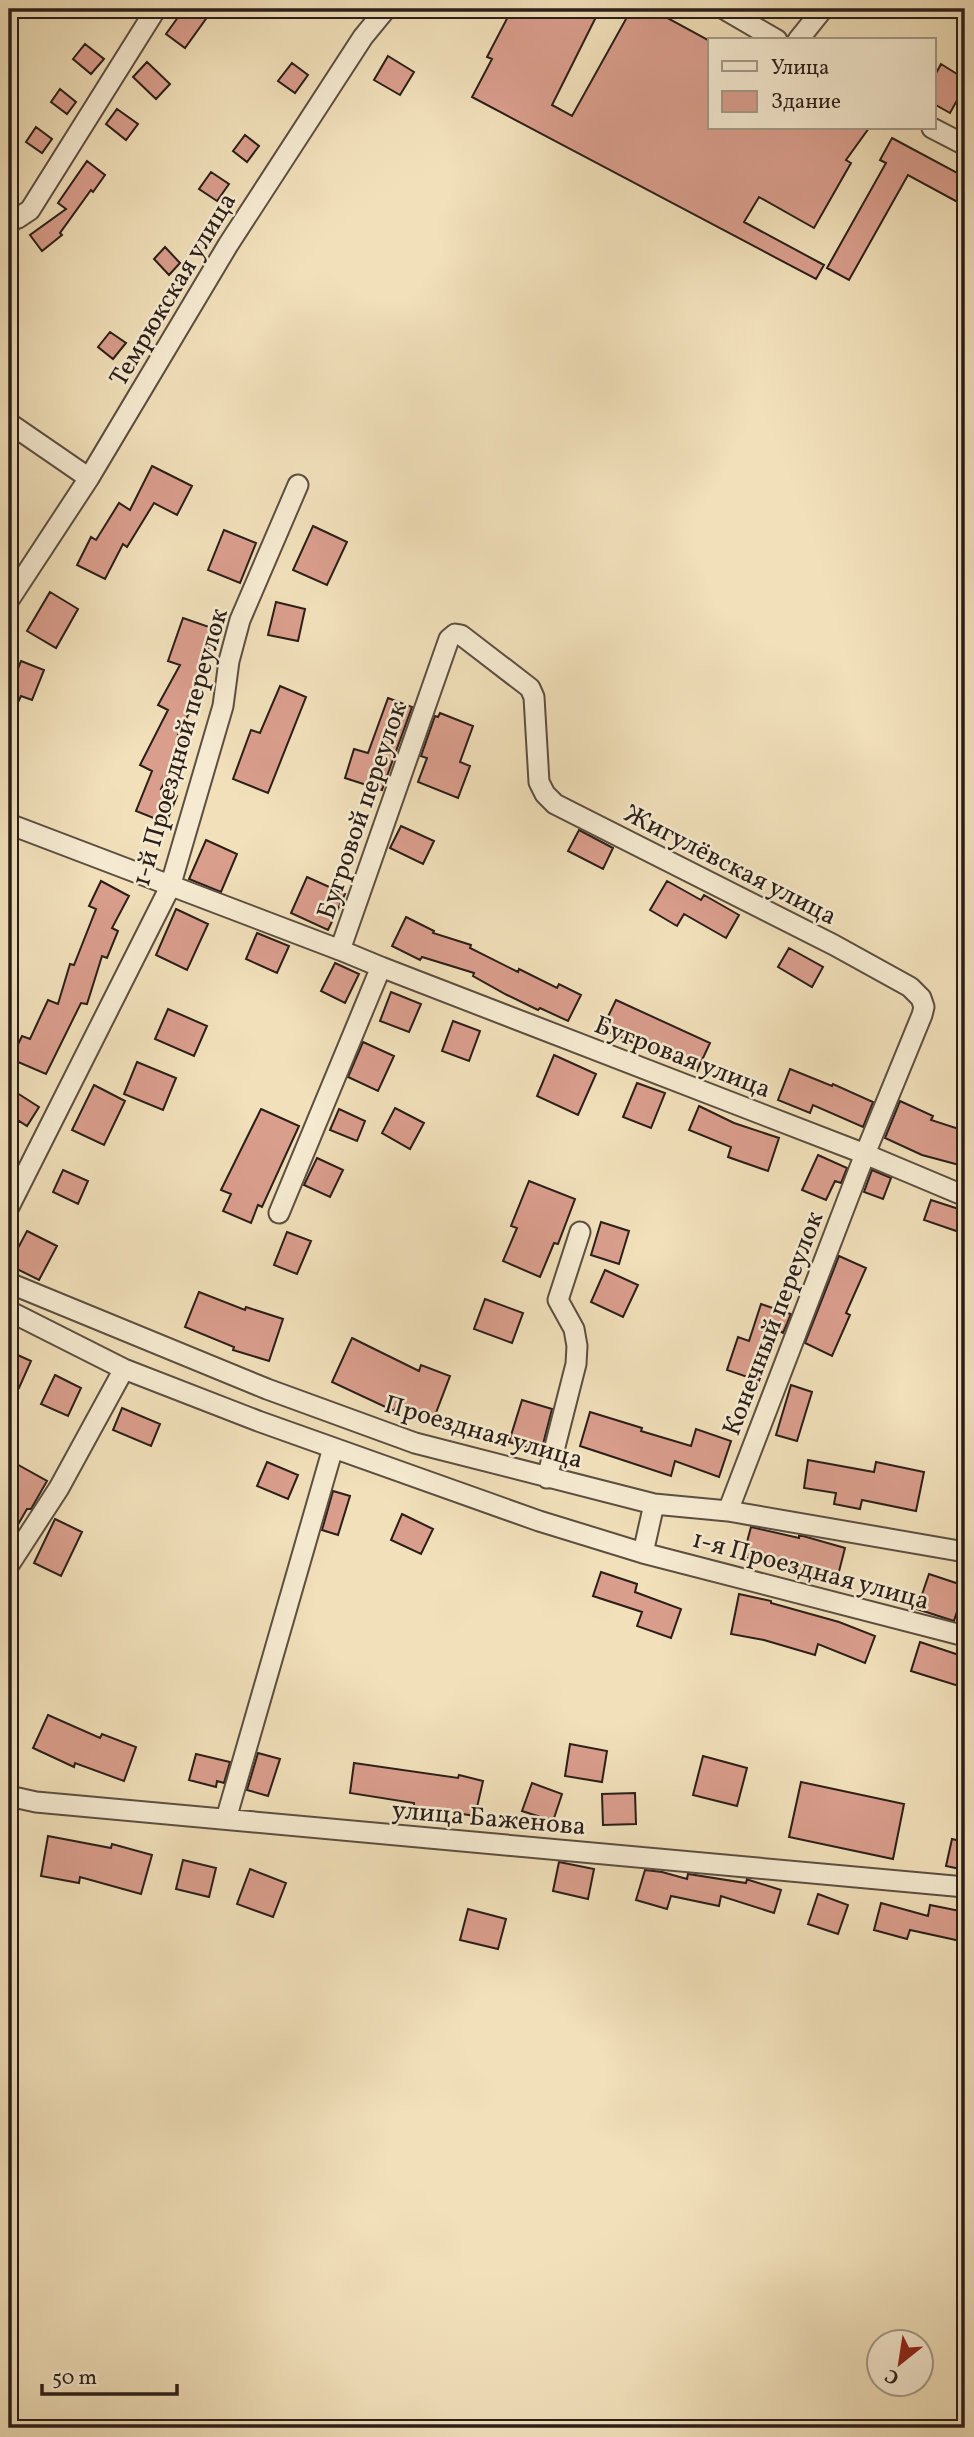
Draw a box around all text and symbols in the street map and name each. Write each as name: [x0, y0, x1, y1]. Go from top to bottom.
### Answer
legend: [708, 38, 936, 130]
text: Улица: [771, 54, 829, 83]
text: Здание: [771, 88, 841, 117]
street label: Темрюкская улица: [102, 186, 246, 394]
street label: 1-й Проездной переулок: [124, 604, 238, 891]
street label: Бугровой переулок: [309, 697, 417, 924]
street label: Жигулёвская улица: [618, 797, 843, 935]
street label: Бугровая улица: [589, 1008, 776, 1108]
street label: Конечный переулок: [715, 1206, 833, 1441]
street label: Проездная улица: [380, 1387, 587, 1479]
street label: 1-я Проездная улица: [688, 1522, 933, 1620]
street label: улица Баженова: [390, 1793, 587, 1845]
north arrow: [866, 2328, 936, 2398]
scale bar: [42, 2353, 177, 2397]
text: С: [881, 2362, 904, 2390]
text: 50 m: [52, 2364, 97, 2393]

